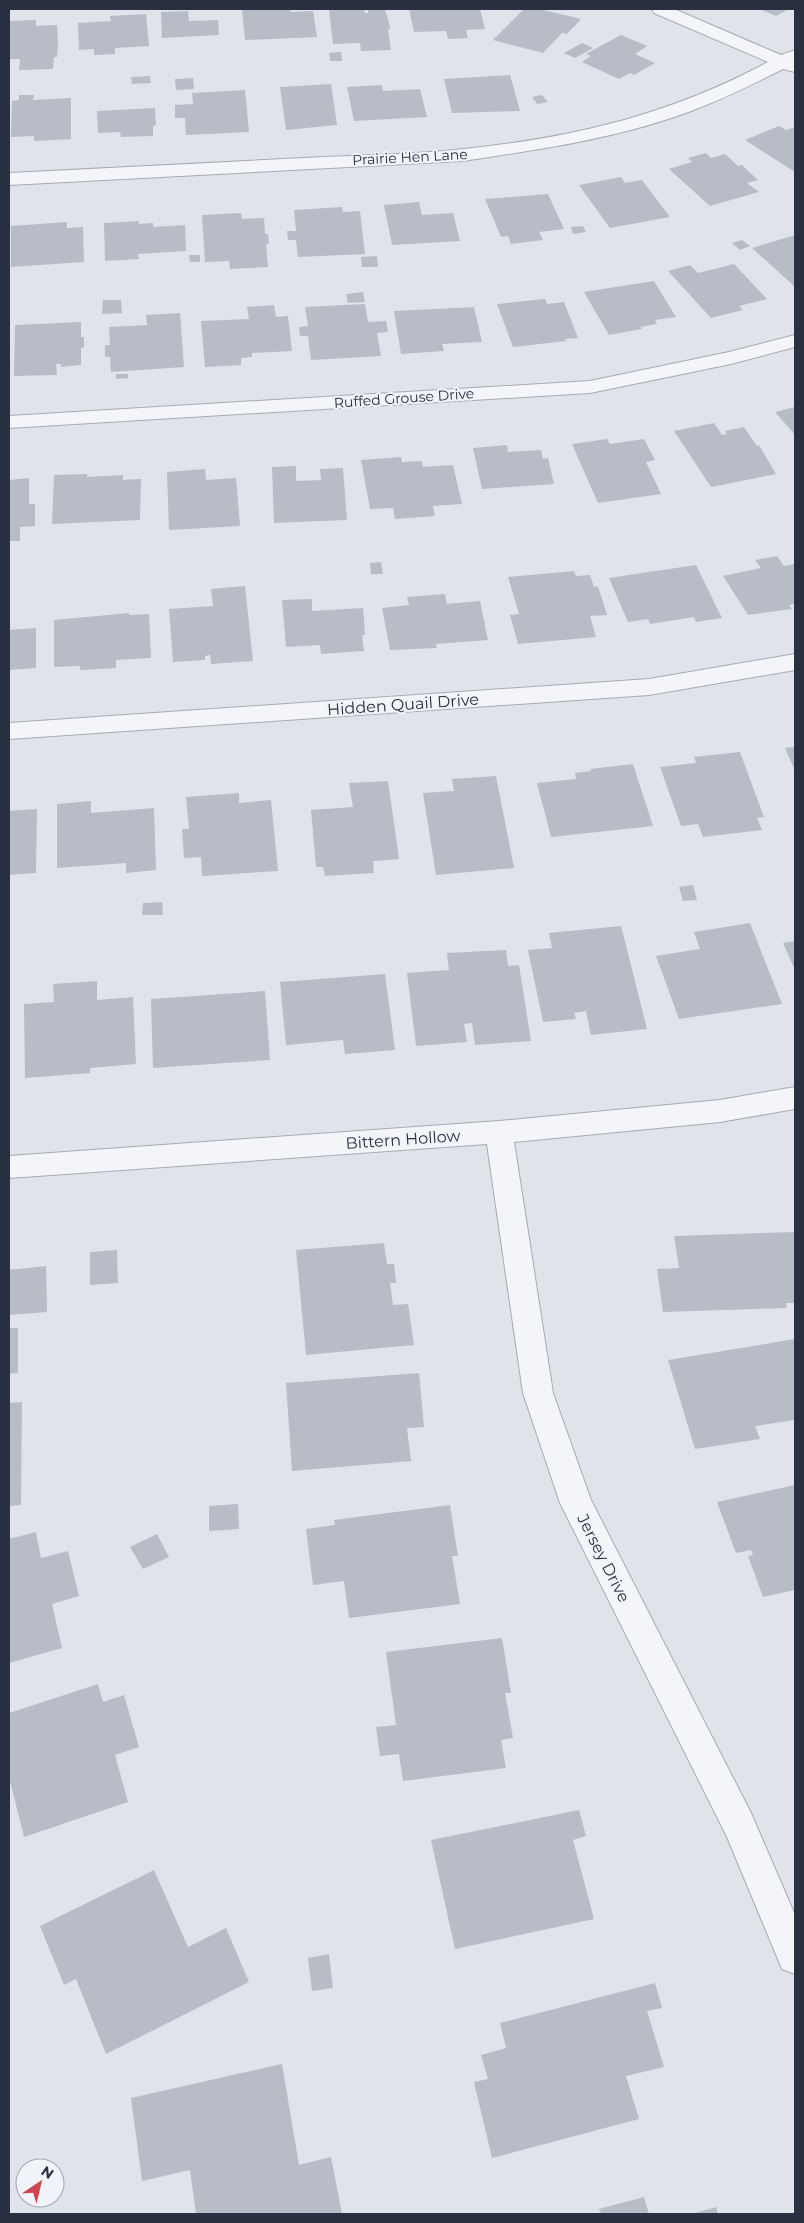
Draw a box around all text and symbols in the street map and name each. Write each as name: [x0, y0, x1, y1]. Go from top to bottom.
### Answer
street label: Prairie Hen Lane: [352, 145, 468, 169]
street label: Ruffed Grouse Drive: [333, 384, 475, 412]
street label: Hidden Quail Drive: [327, 690, 480, 719]
street label: Bittern Hollow: [345, 1126, 461, 1153]
street label: Jersey Drive: [573, 1510, 634, 1605]
north arrow: [15, 2158, 65, 2208]
text: N: [38, 2162, 57, 2183]

